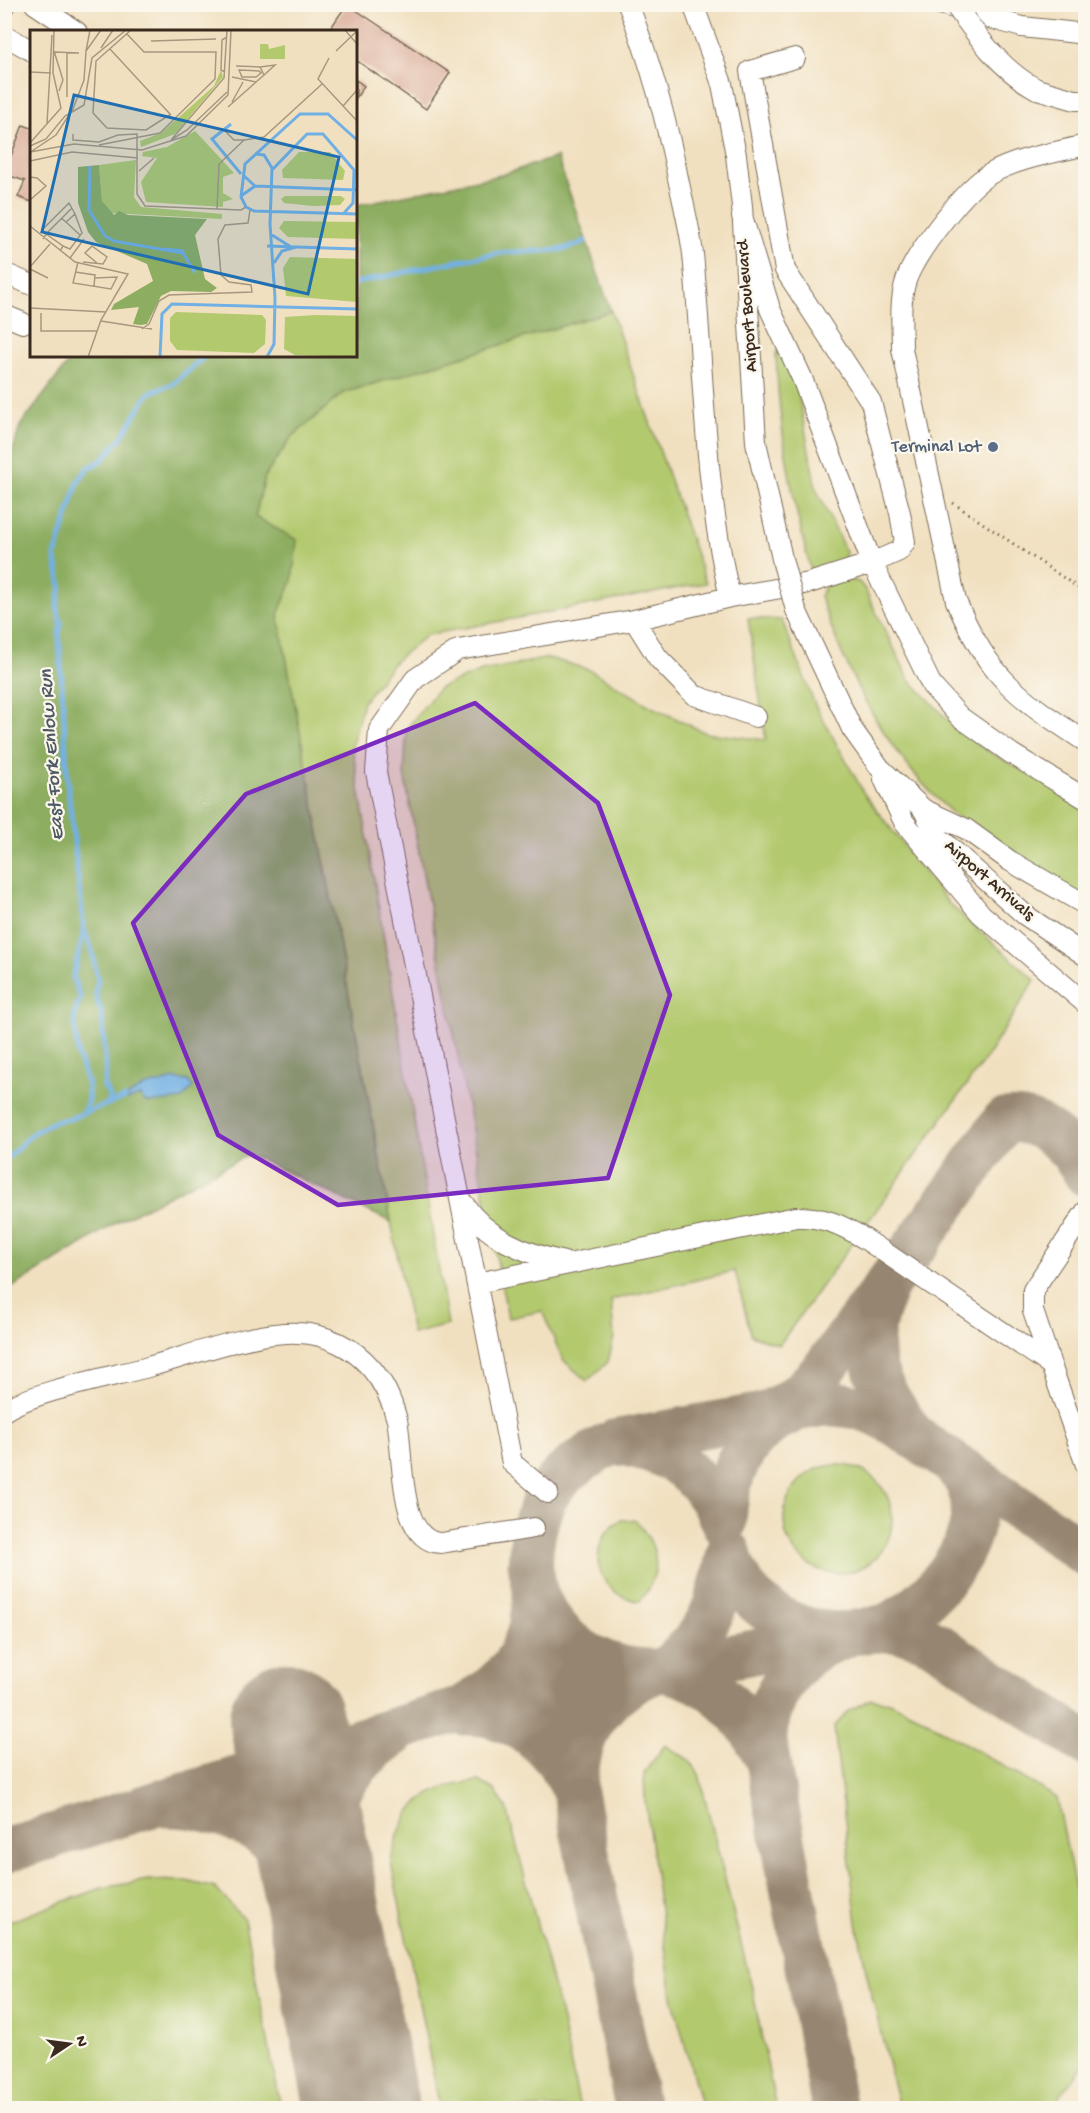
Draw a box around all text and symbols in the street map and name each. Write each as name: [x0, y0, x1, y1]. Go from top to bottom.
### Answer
inset map: [30, 30, 357, 357]
street label: Airport Boulevard: [733, 238, 763, 373]
place label: Terminal Lot: [891, 437, 983, 458]
marker: Terminal Lot: [986, 440, 1000, 454]
water label: East Fork Enlow Run: [36, 668, 70, 841]
street label: Airport Arrivals: [940, 836, 1040, 927]
north arrow: [39, 2014, 99, 2074]
text: N: [70, 2034, 91, 2049]

